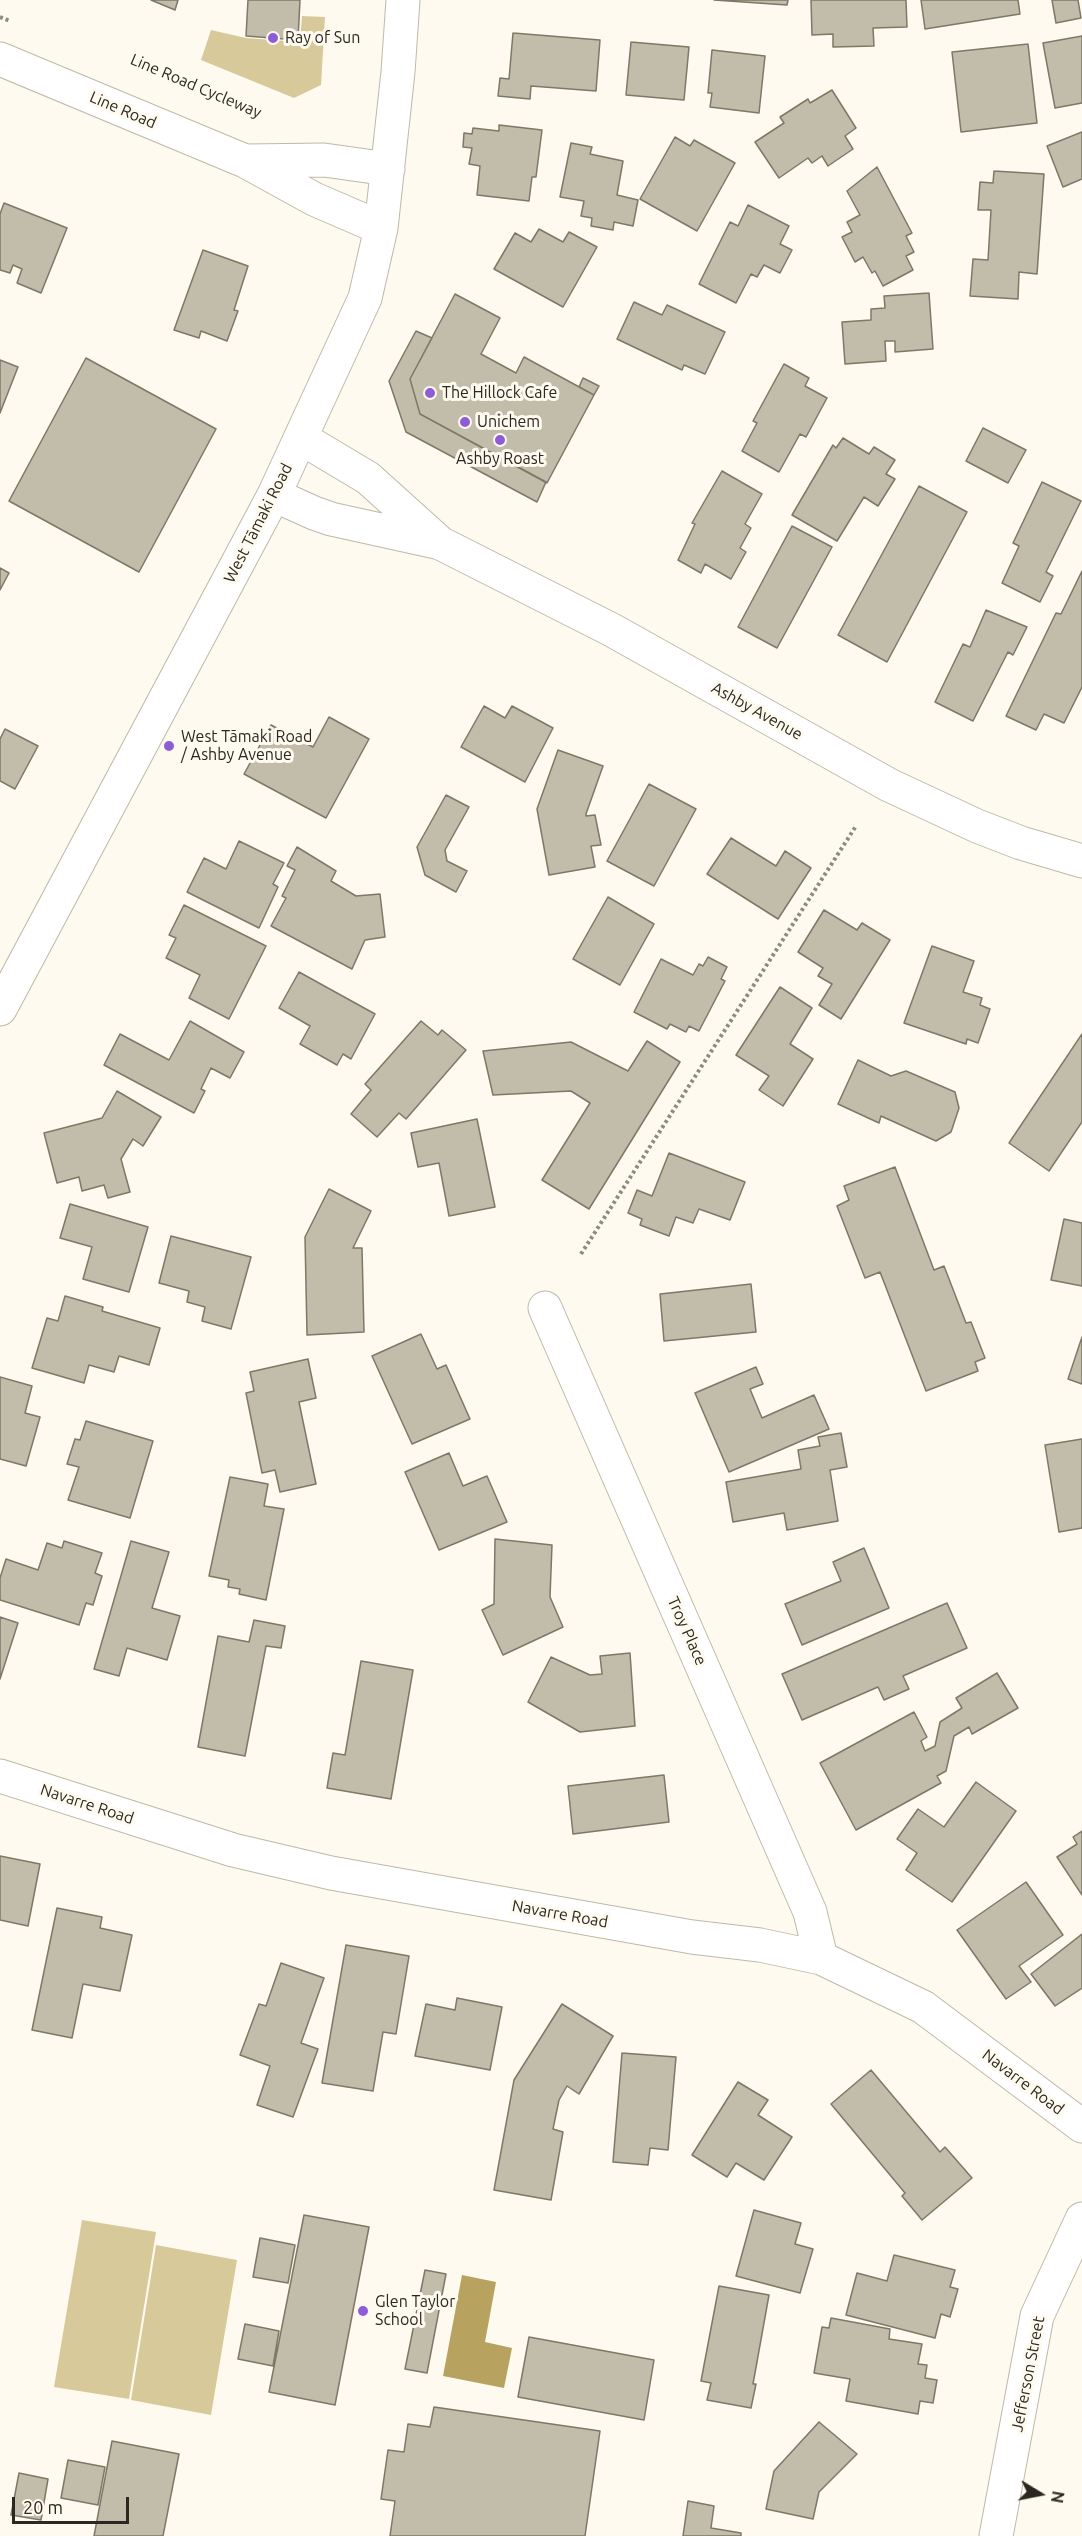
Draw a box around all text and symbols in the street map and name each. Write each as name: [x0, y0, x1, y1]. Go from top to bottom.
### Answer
place label: Ray of Sun: [285, 28, 360, 48]
marker: Ray of Sun: [266, 31, 280, 45]
street label: Line Road Cycleway: [128, 50, 264, 122]
street label: Line Road: [87, 87, 159, 133]
place label: The Hillock Cafe: [442, 383, 557, 403]
marker: The Hillock Cafe: [423, 386, 437, 400]
place label: Unichem: [477, 412, 540, 432]
marker: Unichem: [458, 415, 472, 429]
marker: Ashby Roast: [493, 433, 507, 447]
place label: Ashby Roast: [456, 449, 544, 469]
street label: West Tāmaki Road: [220, 460, 296, 586]
street label: Ashby Avenue: [708, 678, 806, 744]
place label: West Tāmaki Road / Ashby Avenue: [181, 727, 312, 765]
marker: West Tāmaki Road / Ashby Avenue: [162, 739, 176, 753]
street label: Troy Place: [663, 1594, 711, 1668]
street label: Navarre Road: [38, 1780, 136, 1828]
street label: Navarre Road: [511, 1896, 609, 1932]
street label: Navarre Road: [978, 2045, 1068, 2119]
place label: Glen Taylor School: [375, 2292, 455, 2330]
marker: Glen Taylor School: [356, 2304, 370, 2318]
street label: Jefferson Street: [1007, 2314, 1049, 2434]
north arrow: [1010, 2464, 1070, 2524]
scale bar: [15, 2485, 132, 2523]
text: N: [1048, 2490, 1068, 2505]
text: 20 m: [23, 2497, 63, 2517]

